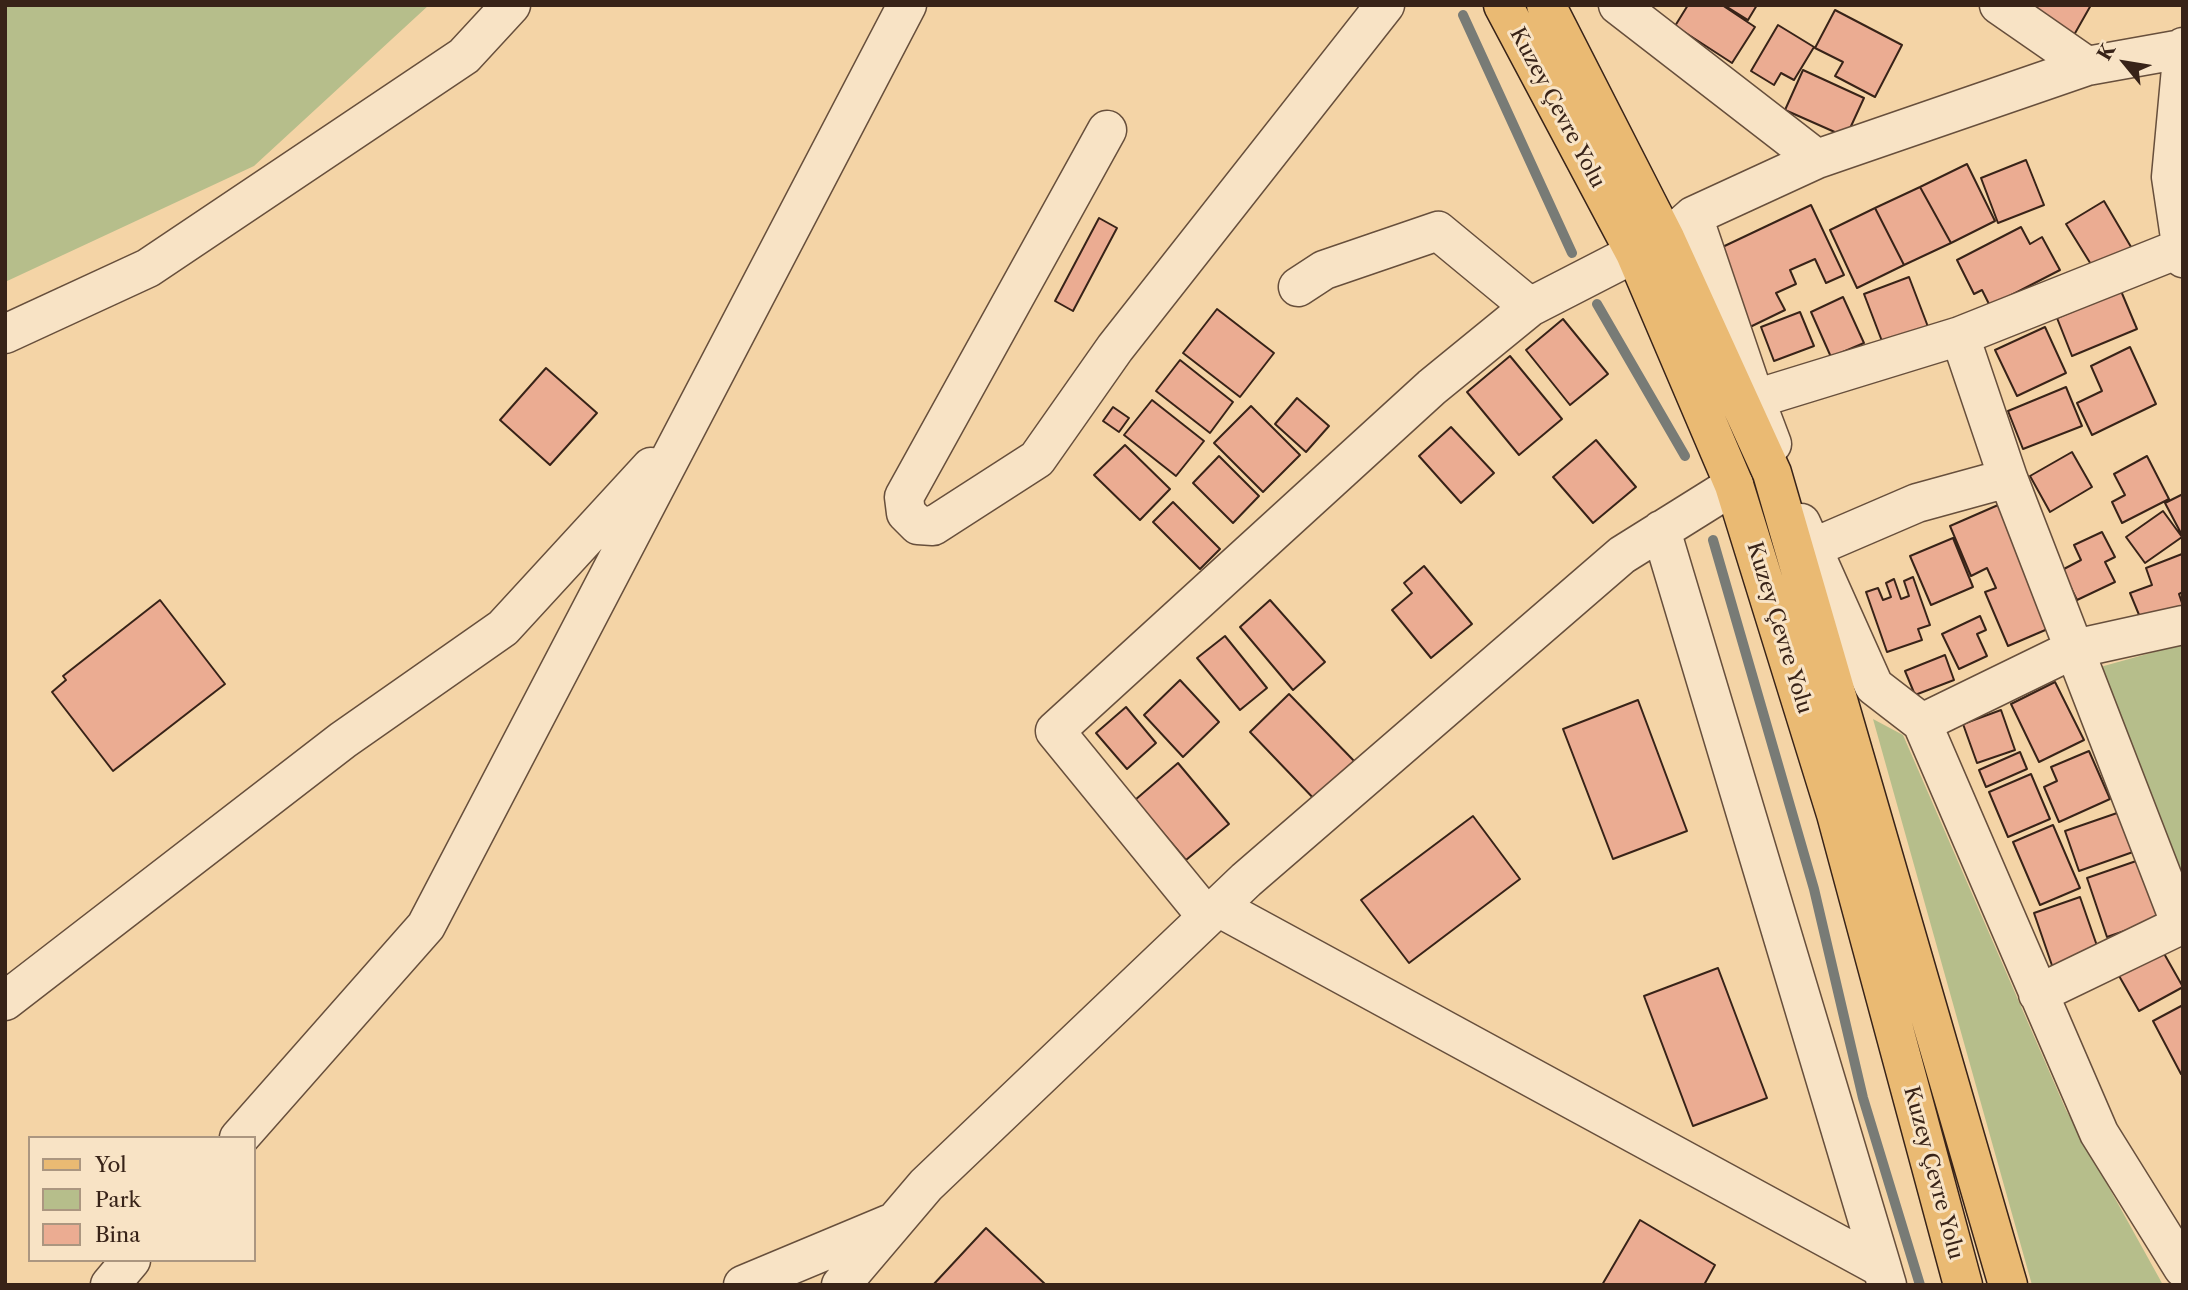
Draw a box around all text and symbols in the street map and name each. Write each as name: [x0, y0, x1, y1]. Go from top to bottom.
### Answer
street label: Kuzey Çevre Yolu: [1504, 23, 1610, 193]
north arrow: [2090, 28, 2160, 98]
text: K: [2093, 40, 2120, 65]
street label: Kuzey Çevre Yolu: [1741, 539, 1817, 717]
street label: Kuzey Çevre Yolu: [1898, 1084, 1968, 1262]
legend: [28, 1136, 256, 1262]
text: Yol: [95, 1152, 127, 1177]
text: Park: [95, 1187, 141, 1212]
text: Bina: [95, 1222, 140, 1247]

